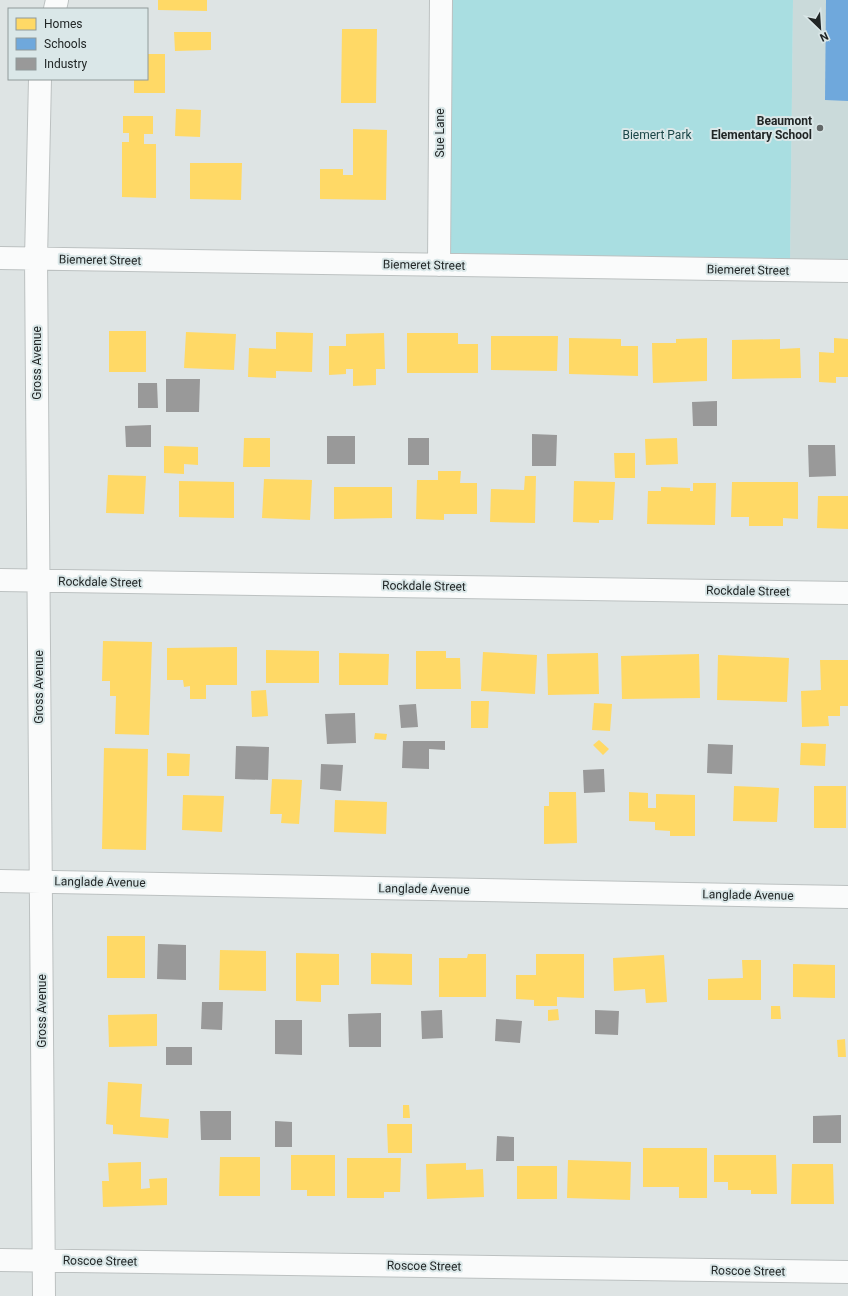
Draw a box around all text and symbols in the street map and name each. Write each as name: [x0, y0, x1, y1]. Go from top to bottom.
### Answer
legend: [8, 8, 148, 80]
north arrow: [800, 8, 840, 48]
text: Homes: [44, 17, 82, 31]
text: N: [818, 29, 830, 44]
text: Schools: [44, 37, 87, 51]
text: Industry: [44, 57, 88, 71]
street label: Sue Lane: [433, 108, 447, 158]
place label: Beaumont Elementary School: [711, 114, 812, 142]
marker: Beaumont Elementary School: [815, 123, 825, 133]
park label: Biemert Park: [622, 128, 692, 142]
street label: Biemeret Street: [59, 252, 141, 268]
street label: Biemeret Street: [383, 257, 465, 273]
street label: Biemeret Street: [707, 262, 789, 278]
street label: Gross Avenue: [30, 326, 44, 400]
street label: Rockdale Street: [58, 574, 142, 590]
street label: Rockdale Street: [382, 578, 466, 594]
street label: Rockdale Street: [706, 583, 790, 599]
street label: Gross Avenue: [32, 650, 46, 724]
street label: Langlade Avenue: [54, 874, 146, 890]
street label: Langlade Avenue: [378, 881, 470, 897]
street label: Langlade Avenue: [702, 887, 794, 903]
street label: Gross Avenue: [35, 974, 49, 1048]
street label: Roscoe Street: [63, 1253, 137, 1269]
street label: Roscoe Street: [387, 1258, 461, 1274]
street label: Roscoe Street: [711, 1263, 785, 1279]

